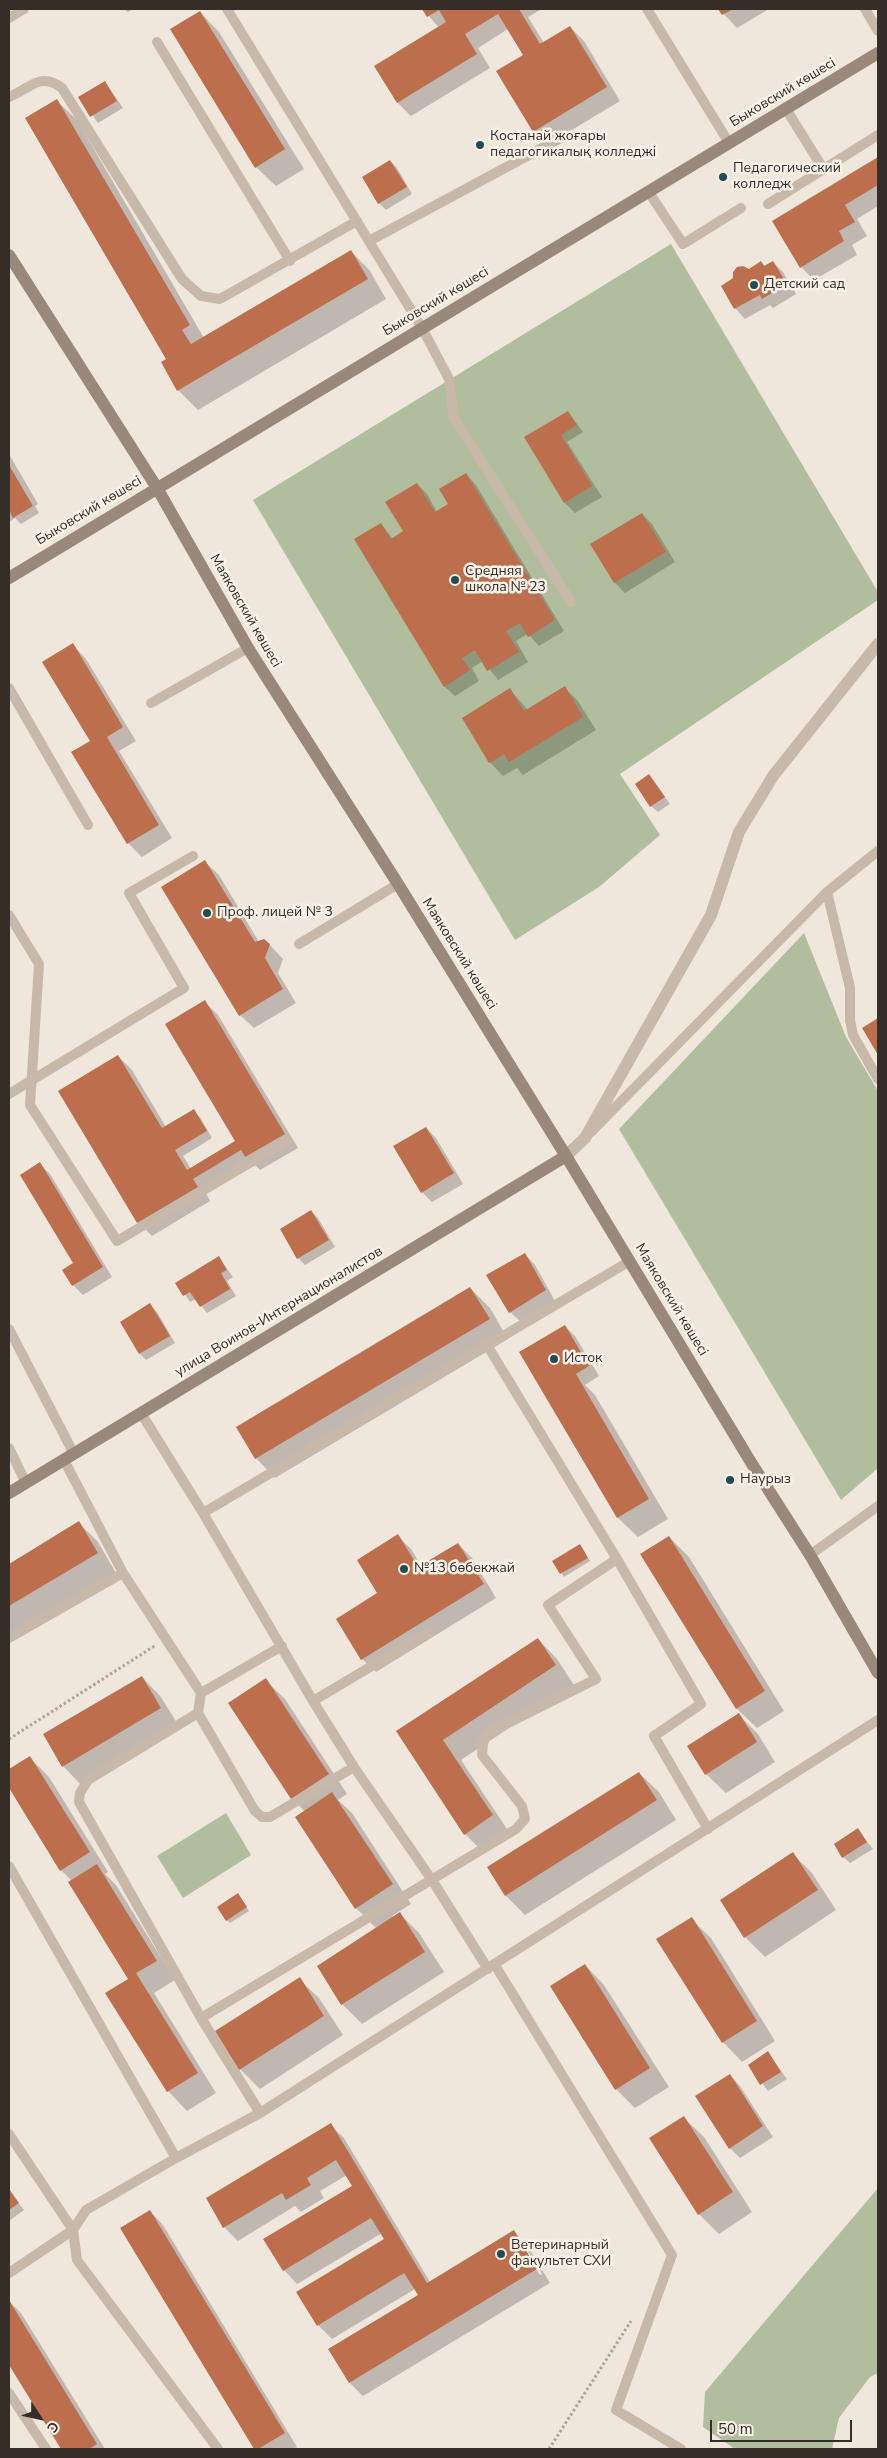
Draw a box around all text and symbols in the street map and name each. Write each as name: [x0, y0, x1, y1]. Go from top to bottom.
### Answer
street label: Быковский көшесі: [727, 55, 839, 131]
place label: Костанай жоғары педагогикалық колледжі: [490, 129, 656, 162]
marker: Костанай жоғары педагогикалық колледжі: [474, 139, 486, 151]
place label: Педагогический колледж: [733, 161, 841, 193]
marker: Педагогический колледж: [717, 171, 729, 183]
street label: Быковский көшесі: [380, 264, 492, 340]
place label: Детский сад: [764, 277, 845, 293]
marker: Детский сад: [748, 279, 760, 291]
street label: Быковский көшесі: [33, 473, 145, 549]
street label: Маяковский көшесі: [206, 551, 284, 671]
place label: Средняя школа № 23: [465, 564, 546, 596]
marker: Средняя школа № 23: [449, 574, 461, 586]
street label: Маяковский көшесі: [418, 895, 500, 1013]
place label: Проф. лицей № 3: [217, 905, 333, 921]
marker: Проф. лицей № 3: [201, 907, 213, 919]
street label: Маяковский көшесі: [631, 1241, 711, 1359]
street label: улица Воинов-Интернационалистов: [172, 1243, 386, 1381]
place label: Исток: [564, 1351, 602, 1367]
marker: Исток: [548, 1353, 560, 1365]
place label: Наурыз: [740, 1472, 791, 1488]
marker: Наурыз: [724, 1474, 736, 1486]
place label: №13 бөбекжай: [414, 1561, 515, 1577]
marker: №13 бөбекжай: [398, 1563, 410, 1575]
place label: Ветеринарный факультет СХИ: [511, 2238, 611, 2270]
marker: Ветеринарный факультет СХИ: [495, 2248, 507, 2260]
north arrow: [15, 2393, 65, 2443]
scale bar: [712, 2410, 854, 2442]
text: С: [42, 2418, 63, 2436]
text: 50 m: [718, 2419, 753, 2439]

